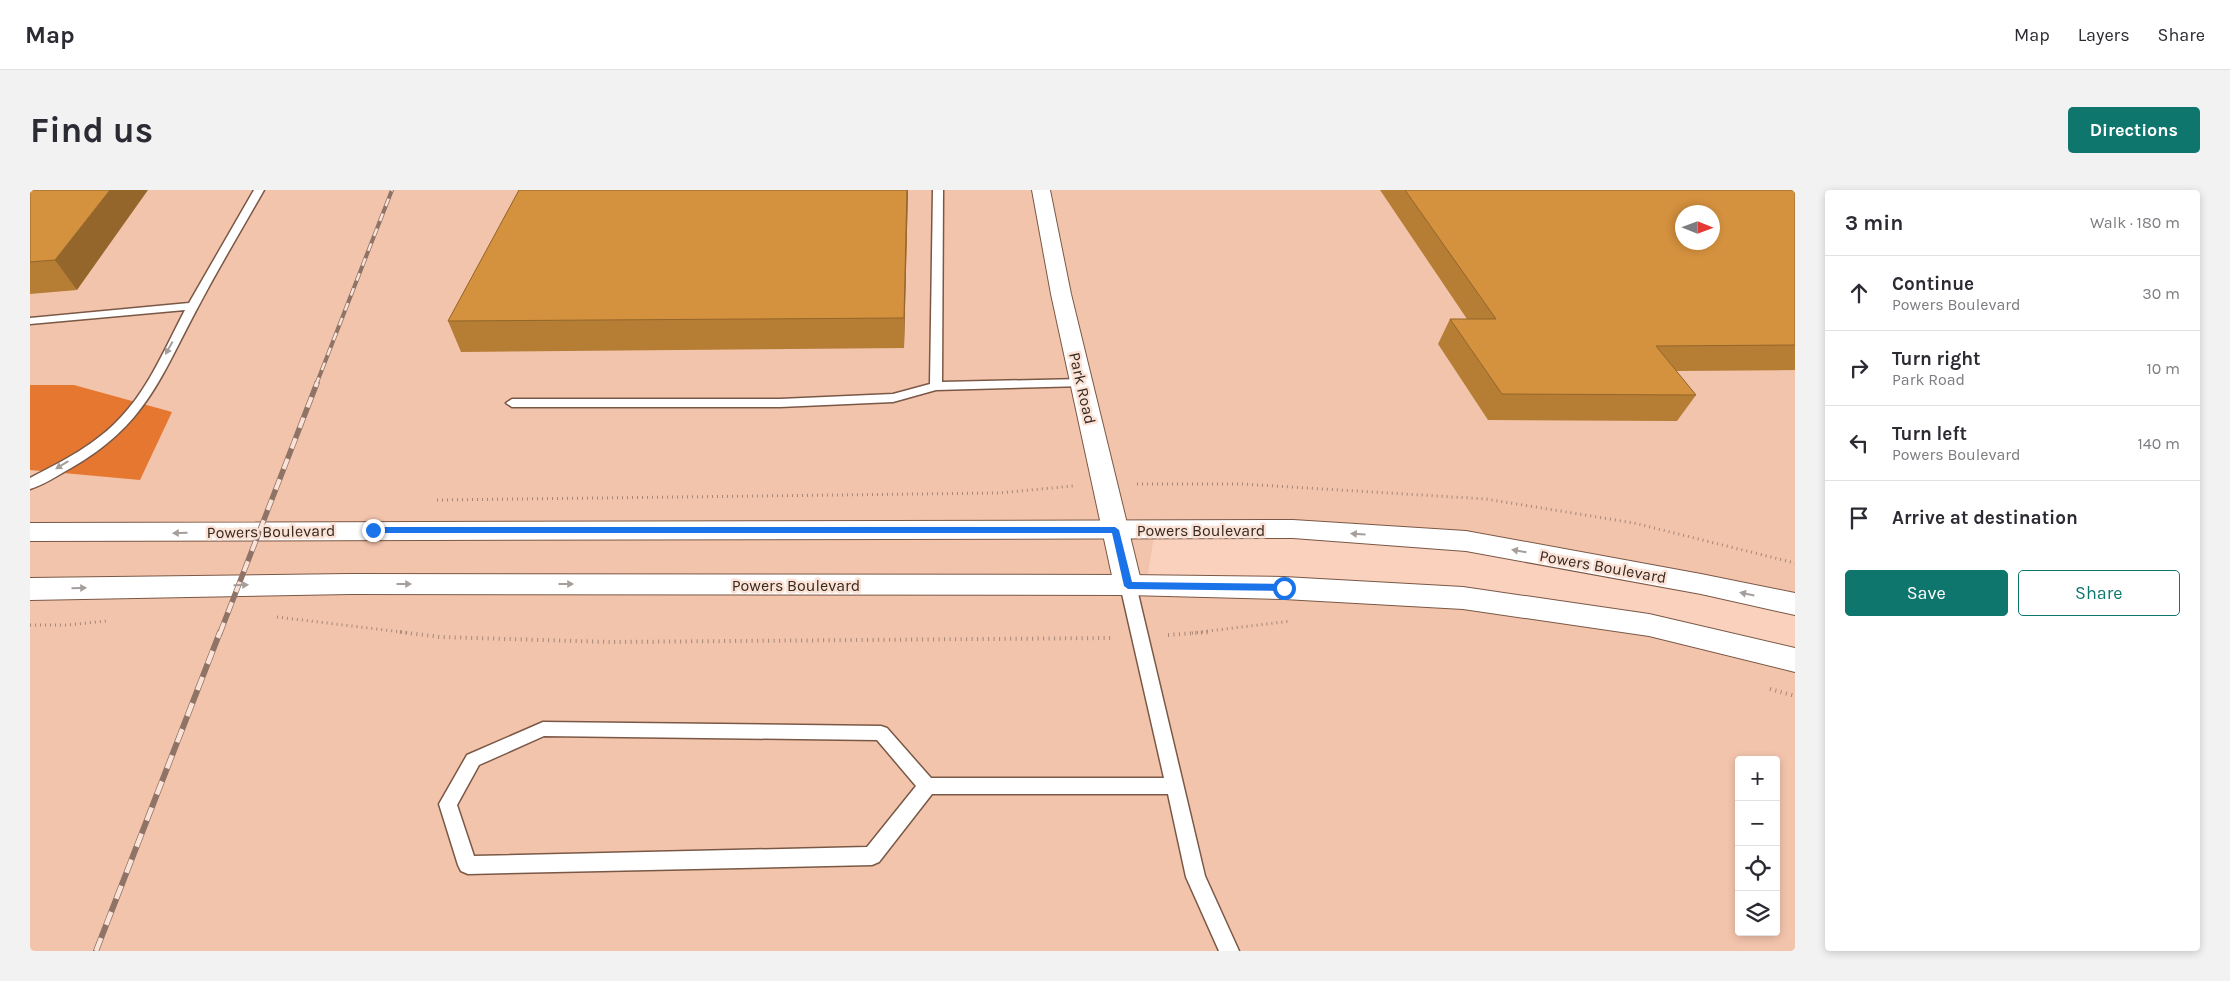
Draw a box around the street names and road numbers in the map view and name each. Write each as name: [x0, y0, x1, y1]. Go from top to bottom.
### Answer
street label: Park Road: [1065, 350, 1100, 426]
street label: Powers Boulevard: [207, 521, 335, 542]
street label: Powers Boulevard: [1137, 521, 1265, 540]
street label: Powers Boulevard: [1538, 546, 1668, 587]
street label: Powers Boulevard: [732, 576, 860, 595]

